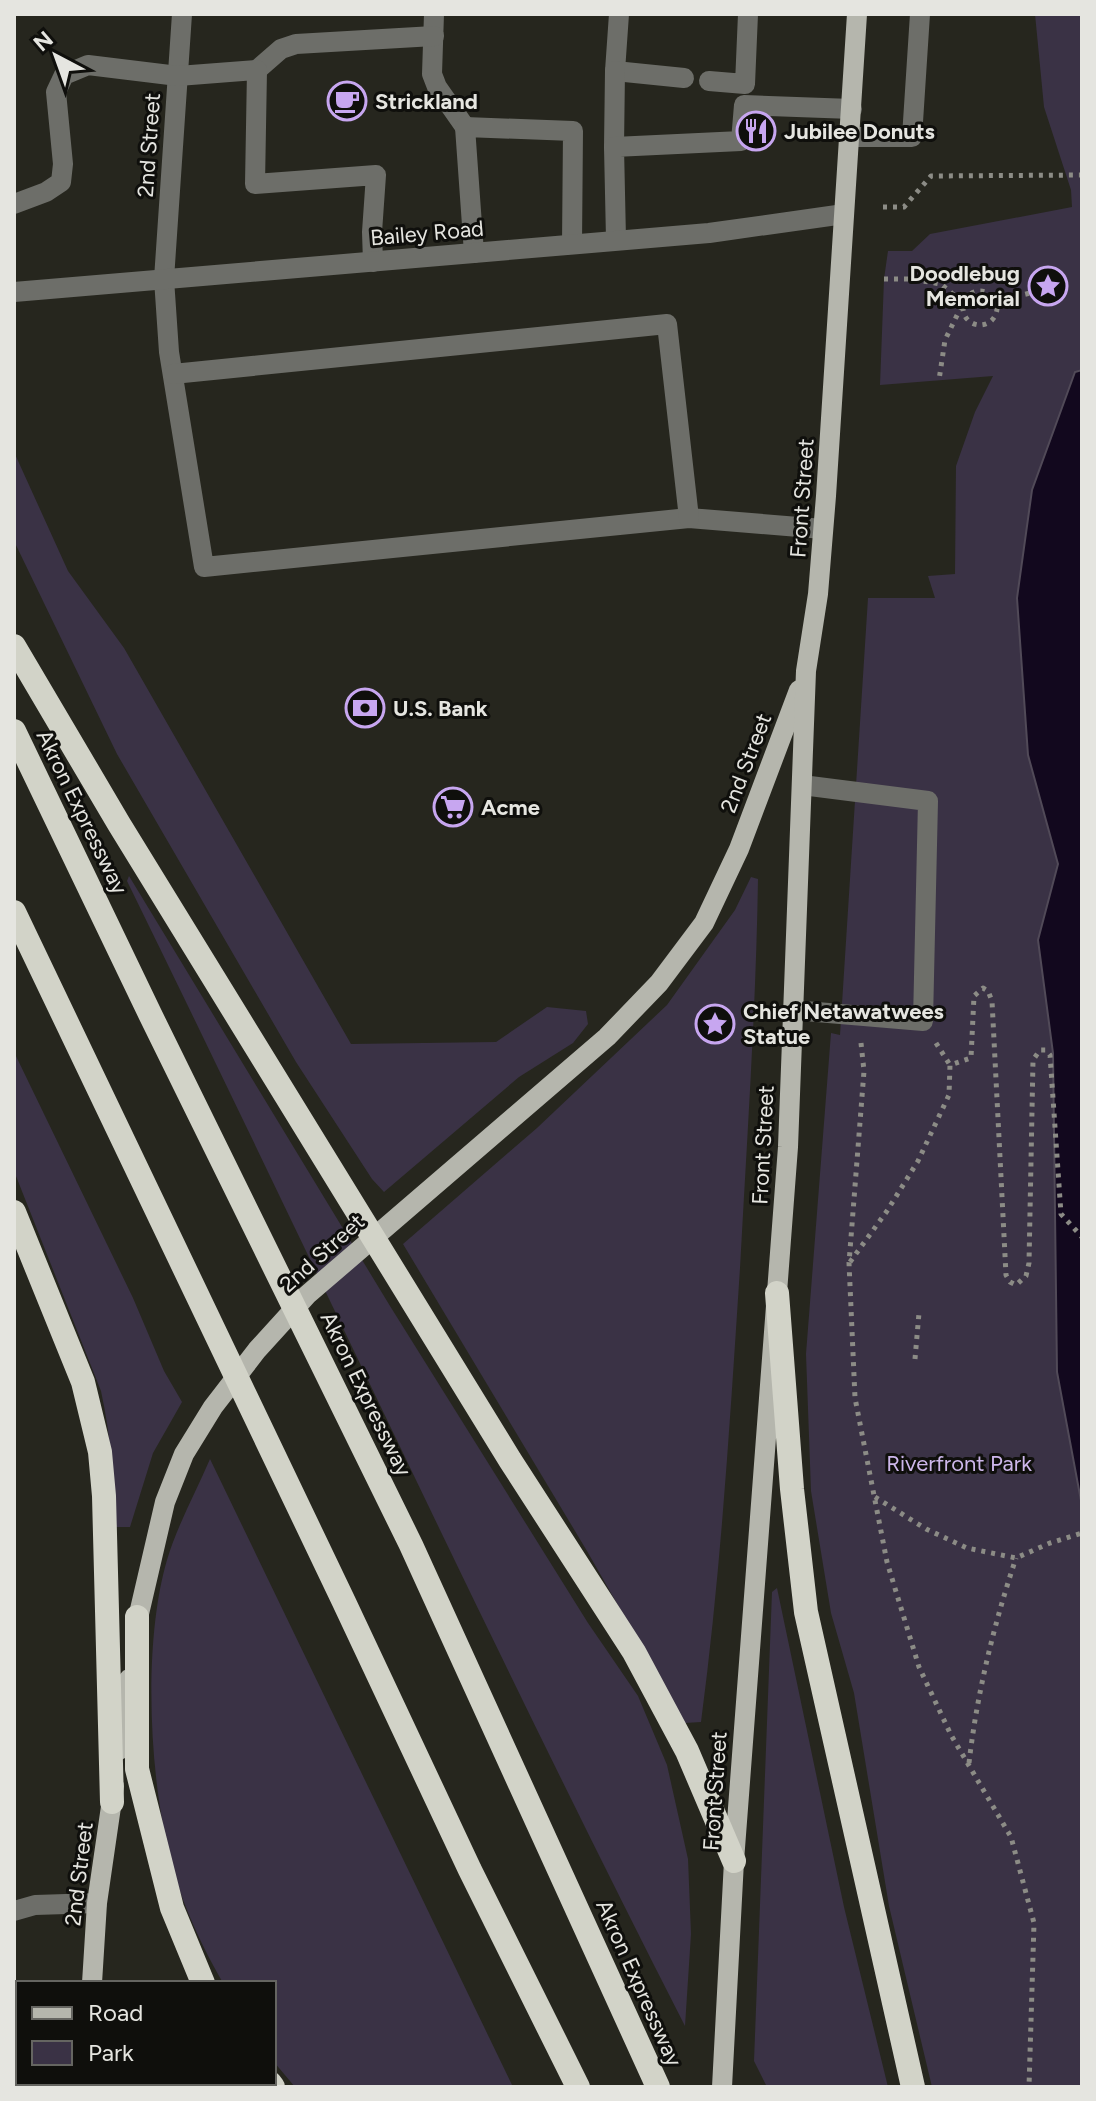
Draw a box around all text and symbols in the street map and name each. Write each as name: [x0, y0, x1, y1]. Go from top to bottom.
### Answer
north arrow: [16, 16, 96, 96]
text: N: [28, 26, 58, 57]
cafe icon: Strickland: [326, 80, 368, 122]
place label: Strickland: [375, 88, 478, 115]
street label: 2nd Street: [132, 92, 166, 198]
restaurant icon: Jubilee Donuts: [735, 110, 777, 152]
place label: Jubilee Donuts: [784, 118, 935, 145]
street label: Bailey Road: [369, 215, 485, 251]
place label: Doodlebug Memorial: [910, 260, 1020, 312]
place icon: Doodlebug Memorial: [1027, 265, 1069, 307]
street label: Front Street: [784, 437, 820, 559]
bank icon: U.S. Bank: [344, 687, 386, 729]
place label: U.S. Bank: [393, 695, 488, 722]
street label: 2nd Street: [715, 709, 777, 817]
street label: Akron Expressway: [31, 725, 134, 899]
supermarket icon: Acme: [432, 786, 474, 828]
place label: Acme: [481, 794, 540, 821]
place label: Chief Netawatwees Statue: [743, 998, 944, 1050]
place icon: Chief Netawatwees Statue: [694, 1003, 736, 1045]
street label: Front Street: [746, 1085, 780, 1205]
street label: 2nd Street: [274, 1208, 370, 1298]
street label: Akron Expressway: [315, 1307, 418, 1481]
park label: Riverfront Park: [886, 1450, 1032, 1477]
street label: Front Street: [697, 1730, 733, 1852]
street label: 2nd Street: [59, 1820, 99, 1928]
street label: Akron Expressway: [590, 1896, 688, 2071]
legend: [16, 1981, 276, 2085]
text: Road: [88, 1998, 143, 2027]
text: Park: [88, 2038, 134, 2067]

